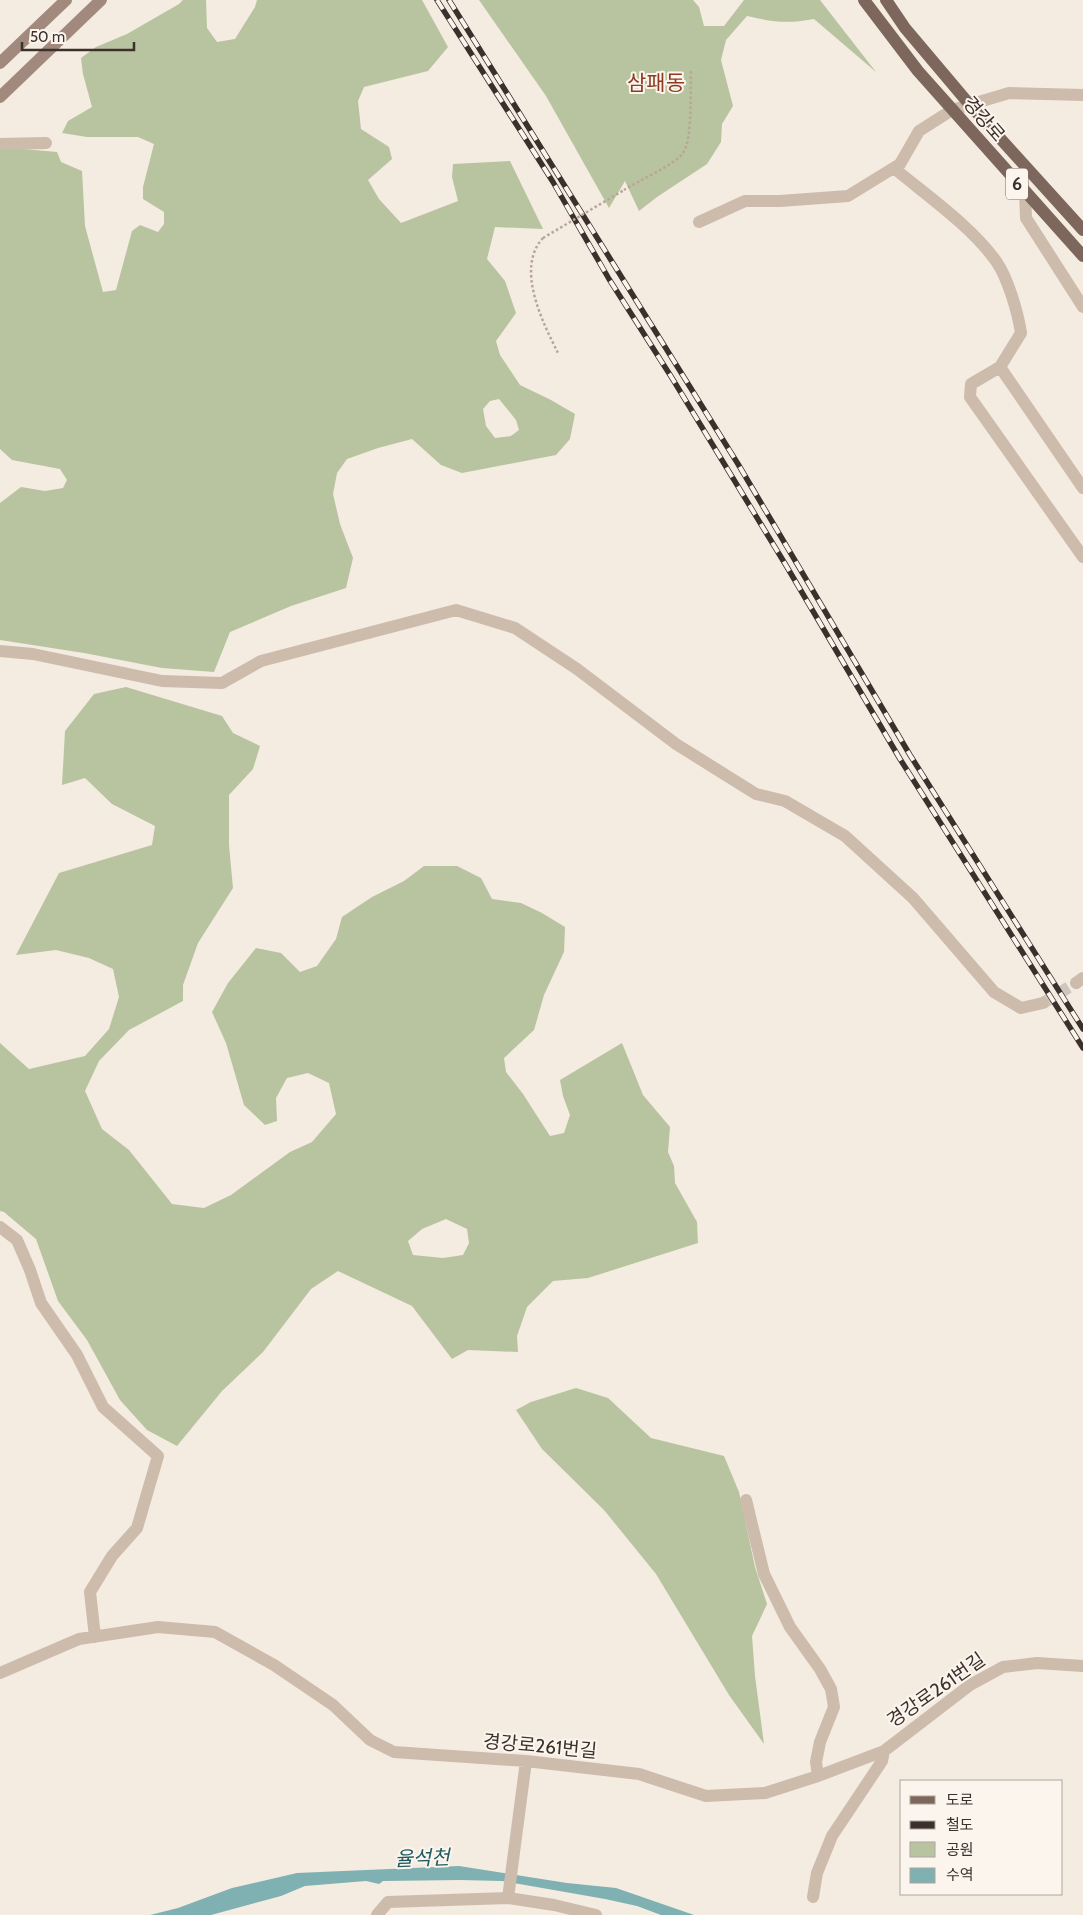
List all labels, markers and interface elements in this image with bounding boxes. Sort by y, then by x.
scale bar [22,20,135,52]
text: 50 m [30,28,65,46]
district label: 삼패동 [627,70,685,95]
street label: 경강로 [958,92,1010,146]
road number: 6 [1006,168,1028,200]
street label: 경강로261번길 [883,1648,989,1732]
street label: 경강로261번길 [482,1730,598,1762]
legend [900,1780,1063,1895]
text: 도로 [946,1791,974,1809]
text: 철도 [946,1816,974,1834]
text: 공원 [946,1841,974,1859]
water label: 율석천 [394,1845,453,1871]
text: 수역 [946,1866,974,1884]

